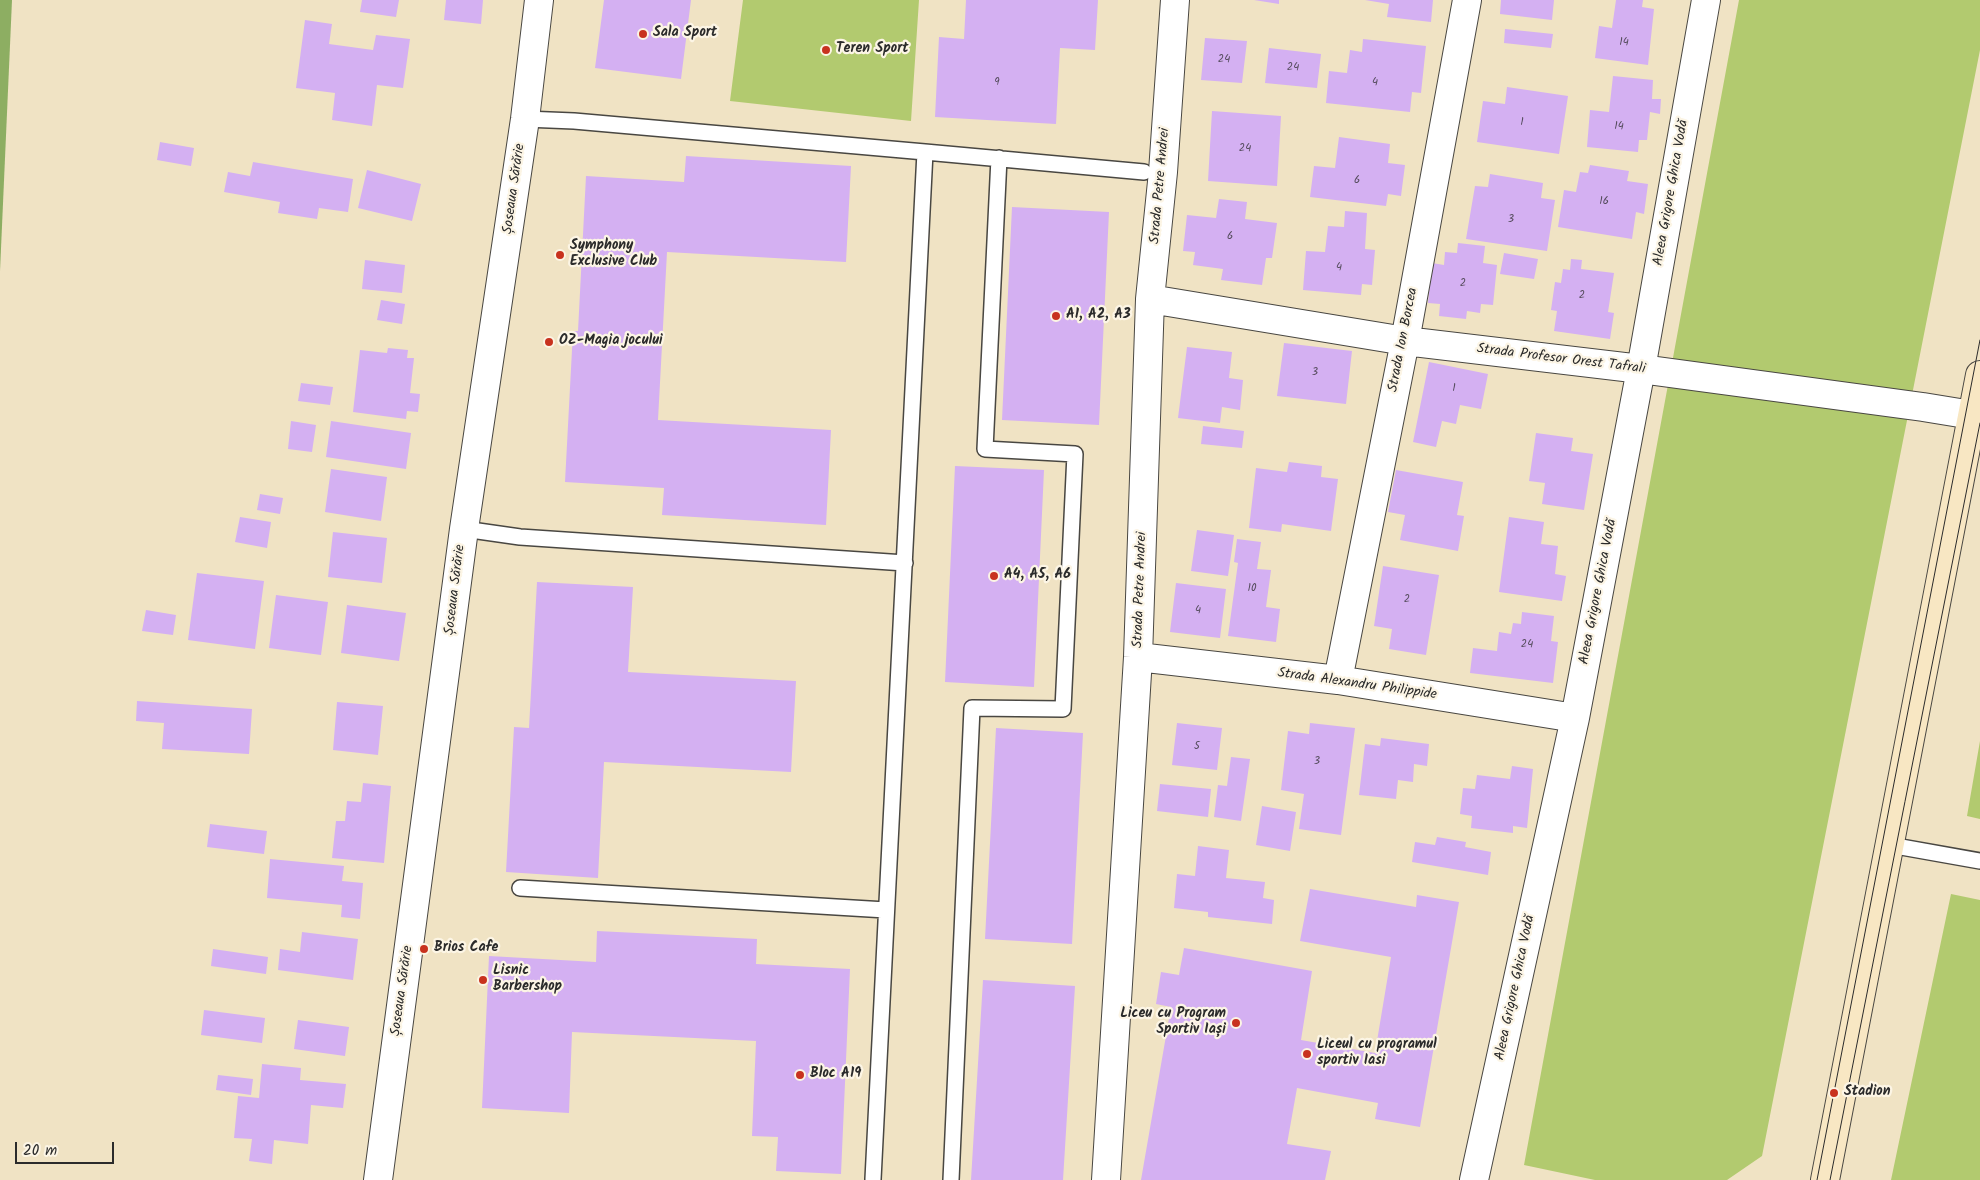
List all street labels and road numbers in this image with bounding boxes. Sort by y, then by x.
street label: Aleea Grigore Ghica Vodă [1651,119,1693,267]
street label: Strada Petre Andrei [1148,127,1174,245]
street label: Șoseaua Sărărie [500,143,530,235]
street label: Strada Ion Borcea [1386,286,1422,394]
street label: Strada Profesor Orest Tafrali [1476,341,1646,379]
street label: Aleea Grigore Ghica Vodă [1577,518,1621,666]
street label: Strada Petre Andrei [1131,532,1151,648]
street label: Șoseaua Sărărie [442,544,470,636]
street label: Strada Alexandru Philippide [1276,666,1438,704]
street label: Aleea Grigore Ghica Vodă [1492,914,1540,1062]
street label: Șoseaua Sărărie [388,945,418,1037]

